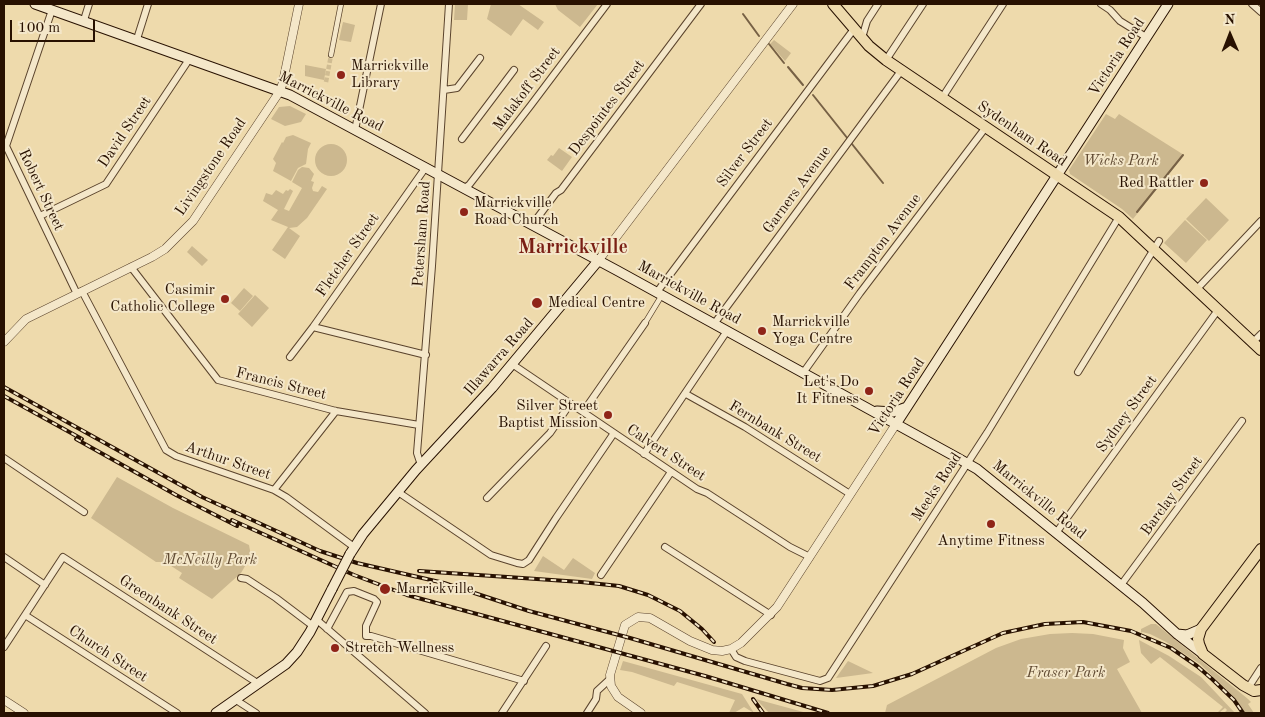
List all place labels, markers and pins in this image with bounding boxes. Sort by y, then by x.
place label: Marrickville Library [351,57,429,92]
marker: Marrickville Library [335,69,347,81]
place label: Red Rattler [1119,174,1194,192]
marker: Red Rattler [1198,177,1210,189]
place label: Marrickville Road Church [474,194,559,229]
marker: Marrickville Road Church [458,206,470,218]
place label: Casimir Catholic College [110,281,215,316]
marker: Casimir Catholic College [219,293,231,305]
place label: Medical Centre [548,294,645,312]
marker: Medical Centre [530,296,544,310]
place label: Marrickville Yoga Centre [772,313,852,348]
marker: Marrickville Yoga Centre [756,325,768,337]
place label: Let's Do It Fitness [796,373,859,408]
marker: Let's Do It Fitness [863,385,875,397]
place label: Silver Street Baptist Mission [498,397,598,432]
marker: Silver Street Baptist Mission [602,409,614,421]
marker: Anytime Fitness [985,518,997,530]
place label: Anytime Fitness [937,532,1045,550]
place label: Marrickville [396,580,474,598]
marker: Marrickville [378,582,392,596]
place label: Stretch Wellness [345,639,454,657]
marker: Stretch Wellness [329,642,341,654]

